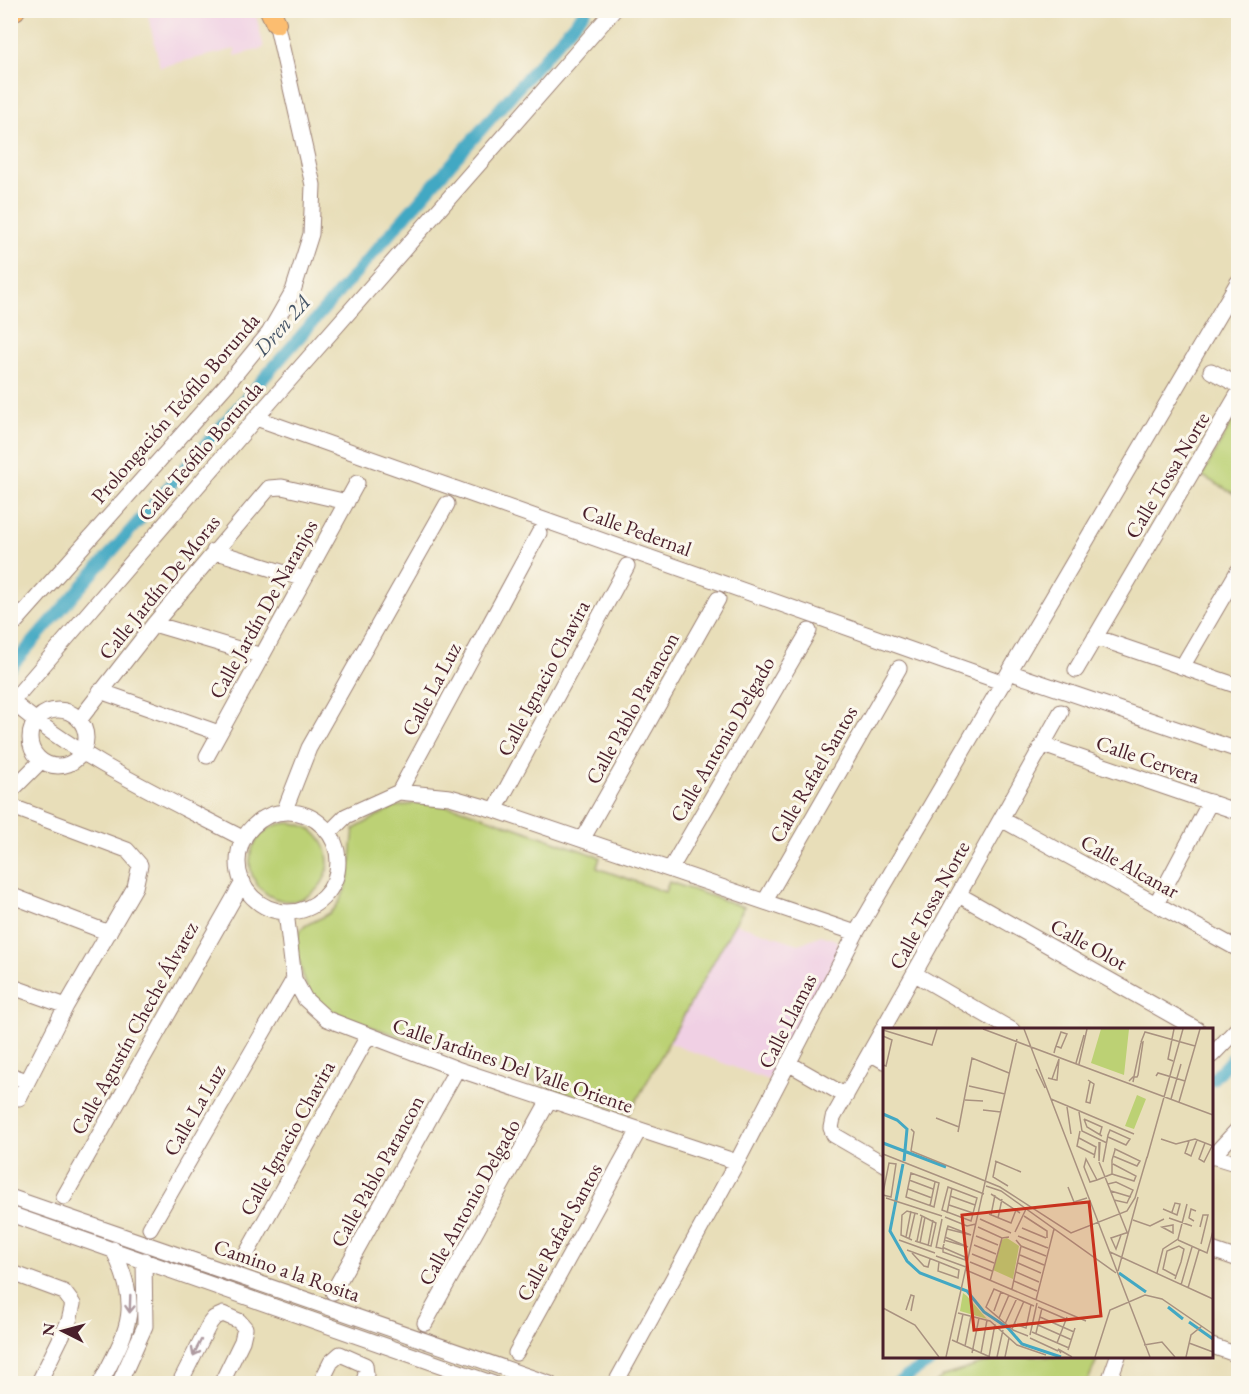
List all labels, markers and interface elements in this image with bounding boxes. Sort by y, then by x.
water label: Dren 2A [246,288,317,363]
street label: Prolongación Teófilo Borunda [85,307,266,509]
street label: Calle Teófilo Borunda [132,375,269,527]
street label: Calle Tossa Norte [1119,407,1215,543]
street label: Calle Pedernal [579,498,695,562]
street label: Calle Jardín De Moras [92,509,226,665]
street label: Calle Jardín De Naranjos [202,514,324,703]
street label: Calle Ignacio Chavira [490,595,596,761]
street label: Calle Pablo Parancon [579,627,685,789]
street label: Calle La Luz [395,638,467,740]
street label: Calle Antonio Delgado [664,651,780,827]
street label: Calle Rafael Santos [763,700,863,847]
street label: Calle Cervera [1092,729,1204,790]
street label: Calle Alcanar [1076,828,1184,904]
street label: Calle Tossa Norte [883,836,975,974]
street label: Calle Olot [1046,912,1133,976]
street label: Calle Agustín Cheche Álvarez [64,917,204,1139]
street label: Calle Llamas [752,969,822,1073]
street label: Calle Jardines Del Valle Oriente [389,1011,637,1119]
inset map [883,1028,1213,1358]
street label: Calle Ignacio Chavira [233,1055,341,1220]
street label: Calle La Luz [157,1059,231,1161]
street label: Calle Pablo Parancon [324,1090,430,1252]
street label: Calle Antonio Delgado [412,1114,526,1290]
street label: Calle Rafael Santos [510,1158,608,1306]
street label: Camino a la Rosita [210,1232,364,1308]
one-way arrow [124,1293,135,1313]
north arrow [33,1301,93,1361]
text: N [37,1322,60,1337]
one-way arrow [191,1339,202,1357]

